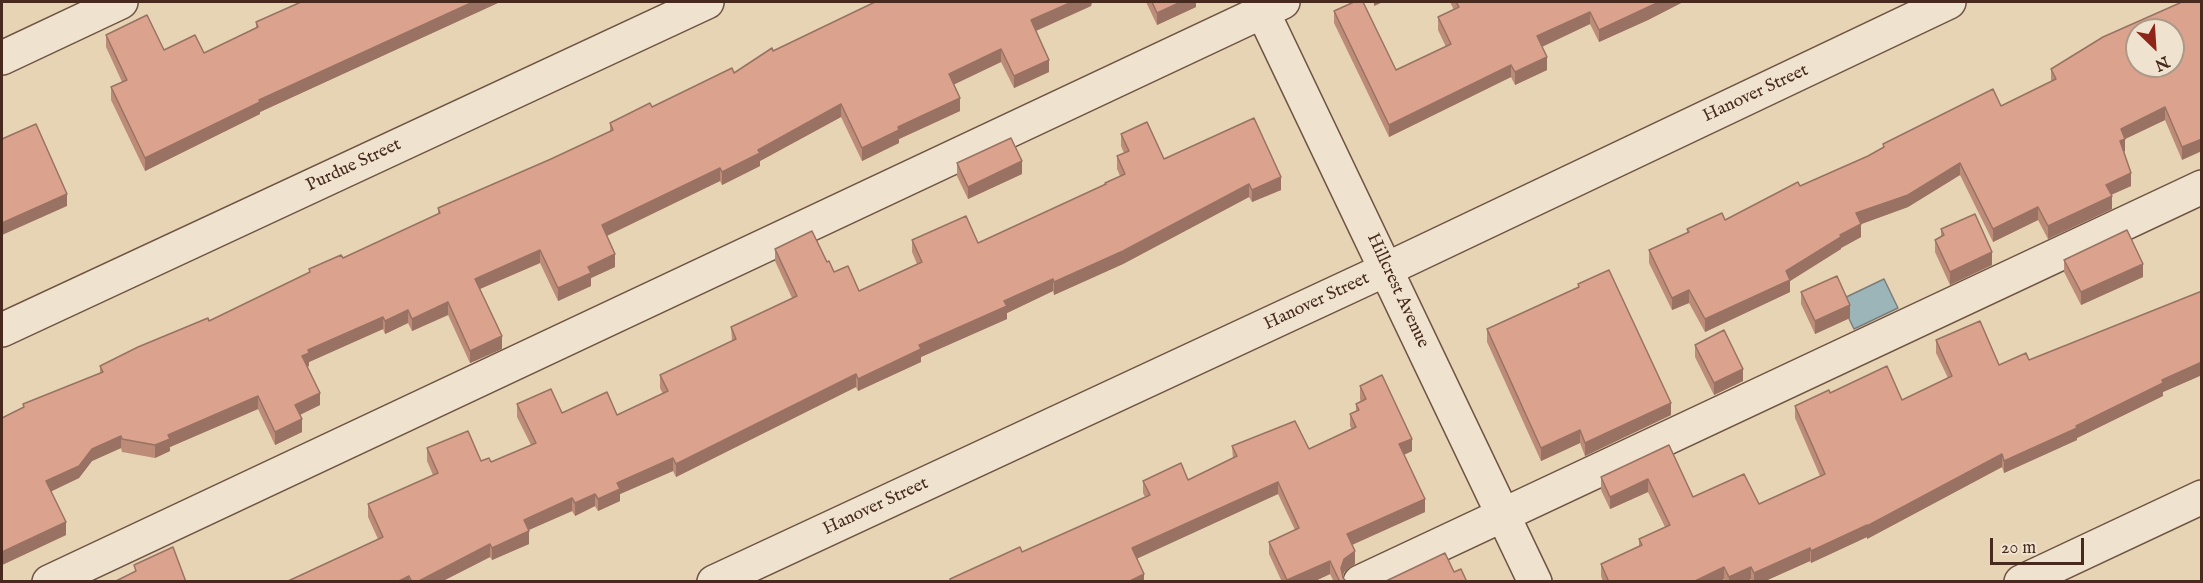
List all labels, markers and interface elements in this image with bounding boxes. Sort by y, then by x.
north arrow [2125,18,2185,78]
text: N [2151,51,2172,74]
street label: Hanover Street [1700,60,1812,128]
street label: Purdue Street [303,135,405,197]
street label: Hillcrest Avenue [1361,230,1433,352]
street label: Hanover Street [1261,268,1373,336]
street label: Hanover Street [820,473,932,541]
scale bar [1993,526,2088,564]
text: 20 m [2001,537,2036,560]

